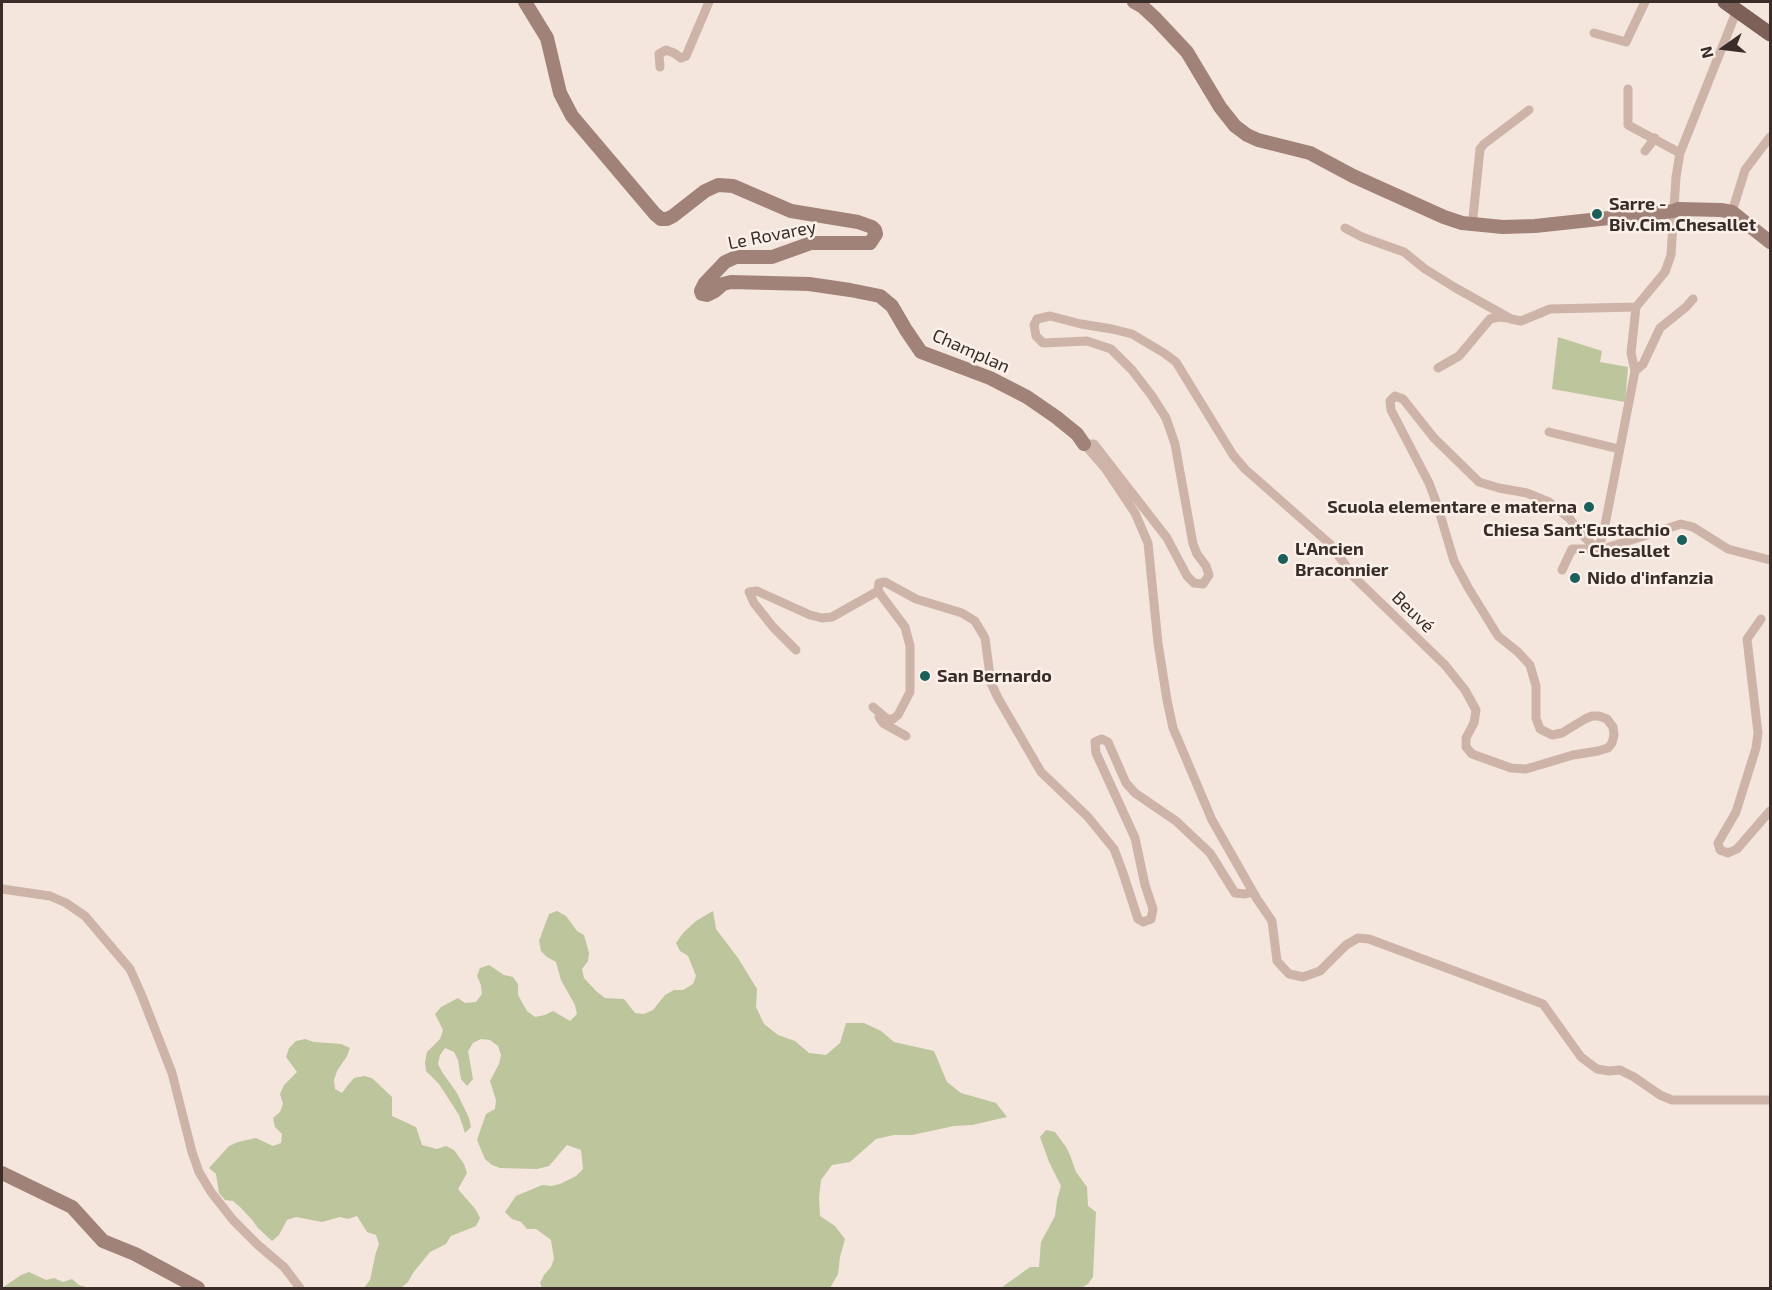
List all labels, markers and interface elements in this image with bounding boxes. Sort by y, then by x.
north arrow [1694,18,1754,78]
text: N [1695,45,1717,60]
place label: Sarre - Biv.Cim.Chesallet [1609,193,1756,236]
marker: Sarre - Biv.Cim.Chesallet [1590,207,1604,221]
street label: Le Rovarey [726,216,818,254]
street label: Champlan [929,324,1013,378]
place label: Scuola elementare e materna [1327,496,1577,518]
marker: Scuola elementare e materna [1582,500,1596,514]
place label: Chiesa Sant'Eustachio - Chesallet [1483,519,1670,562]
marker: Chiesa Sant'Eustachio - Chesallet [1675,533,1689,547]
place label: L'Ancien Braconnier [1295,538,1389,580]
marker: L'Ancien Braconnier [1276,552,1290,566]
place label: Nido d'infanzia [1587,567,1714,589]
marker: Nido d'infanzia [1568,571,1582,585]
street label: Beuvé [1387,587,1439,637]
place label: San Bernardo [937,665,1052,687]
marker: San Bernardo [918,669,932,683]

